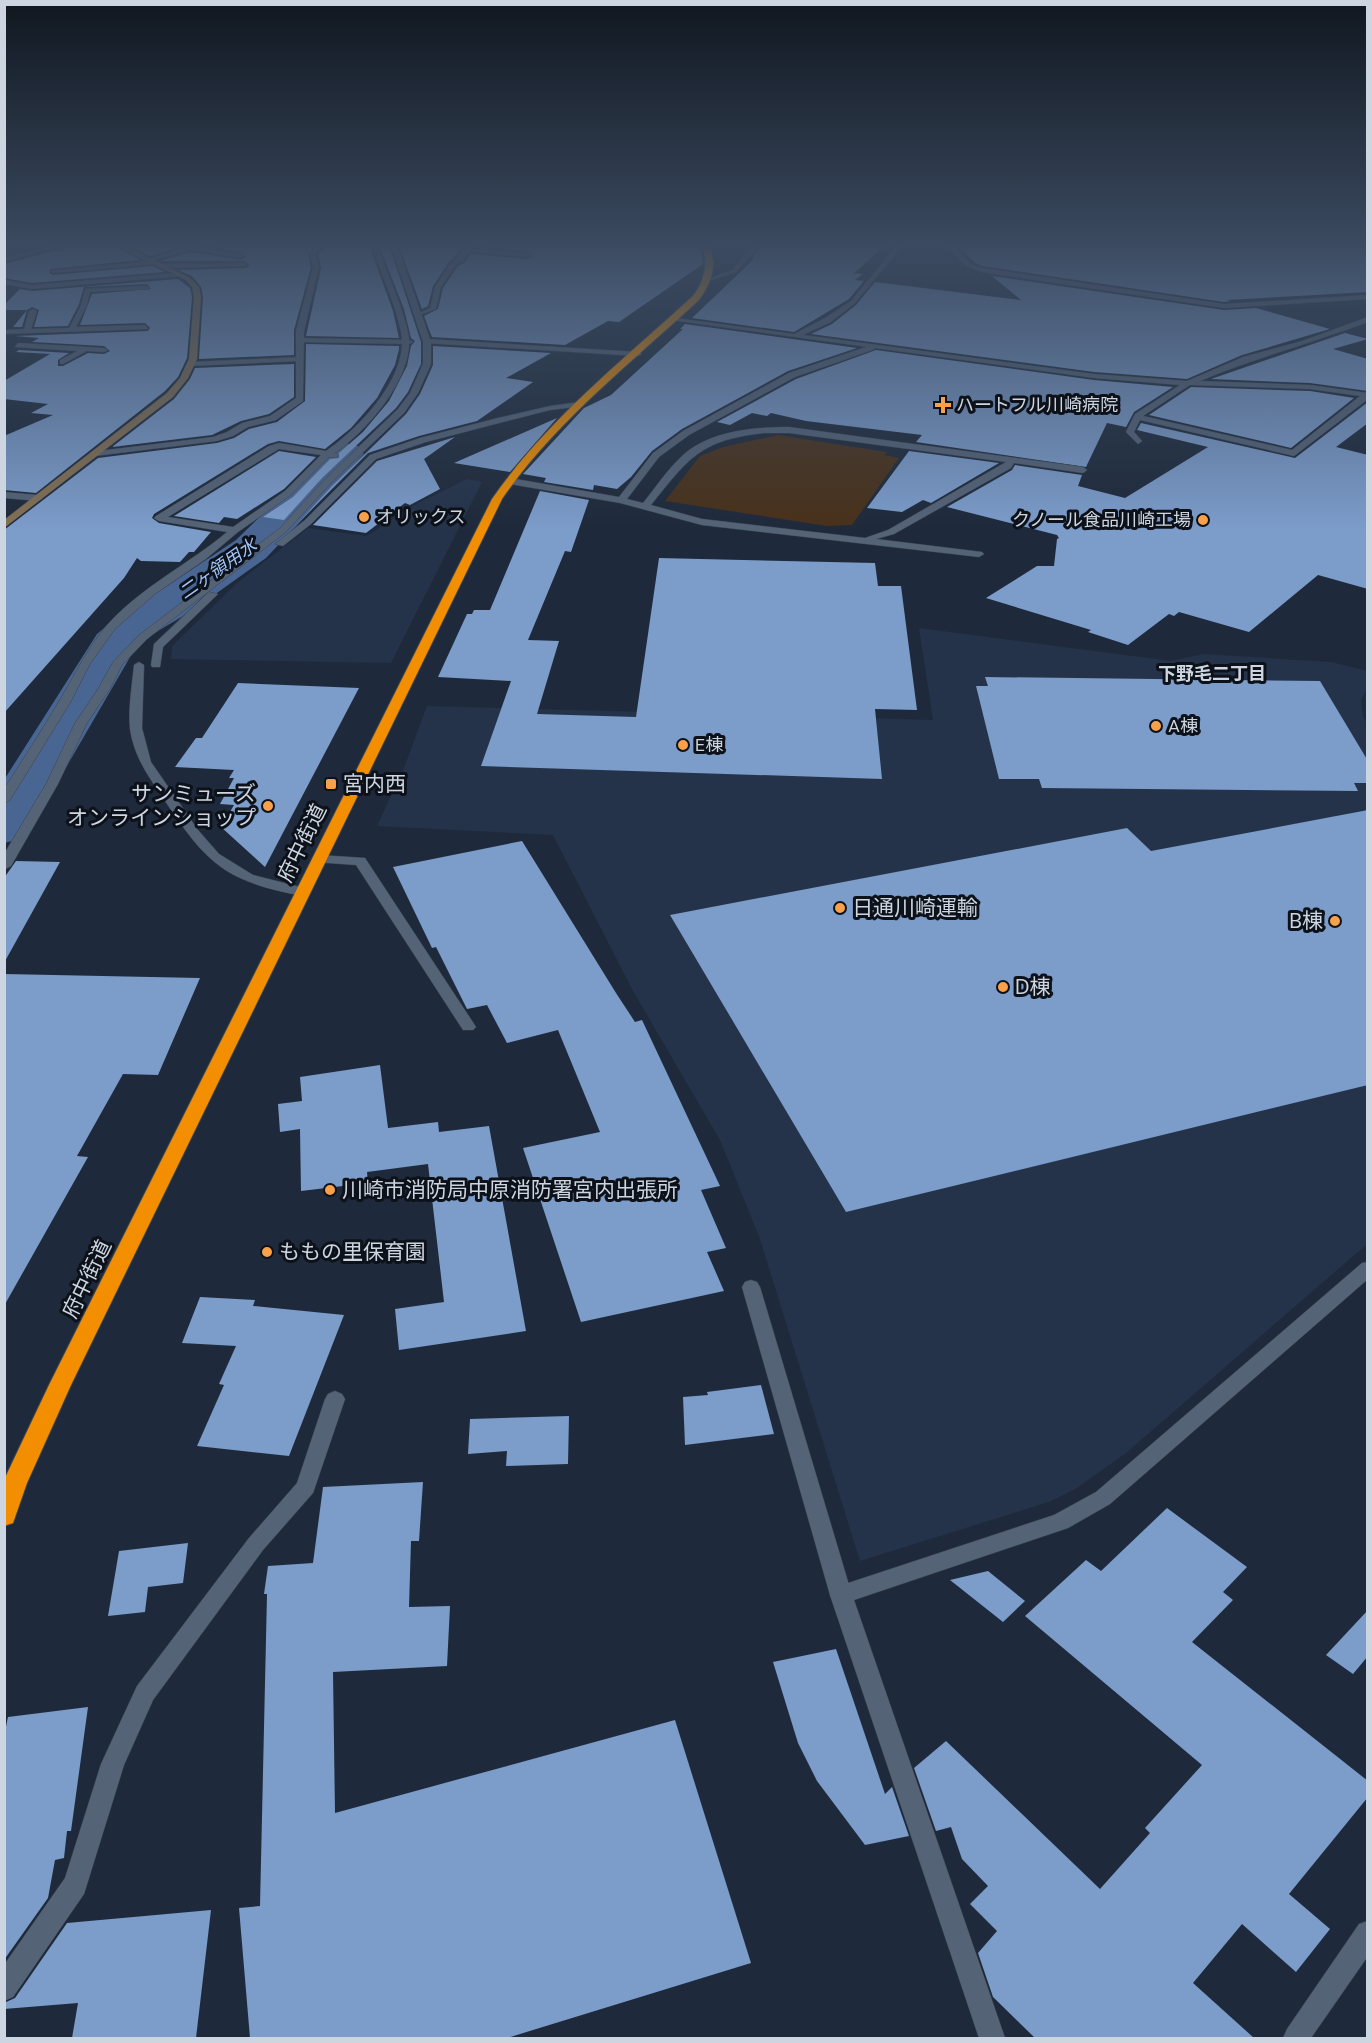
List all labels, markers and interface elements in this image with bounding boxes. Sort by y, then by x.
place label: ハートフル川崎病院 [956,393,1118,417]
marker: ハートフル川崎病院 [934,396,952,414]
place label: オリックス [376,505,465,529]
place label: クノール食品川崎工場 [1012,508,1191,532]
marker: オリックス [357,510,371,524]
marker: クノール食品川崎工場 [1196,513,1210,527]
water label: 二ヶ領用水 [174,532,263,605]
district label: 下野毛二丁目 [1158,662,1266,686]
place label: A棟 [1168,714,1198,738]
marker: A棟 [1149,719,1163,733]
place label: E棟 [695,733,723,757]
marker: E棟 [676,738,690,752]
place label: 宮内西 [343,770,406,798]
marker: 宮内西 [324,777,338,791]
place label: サンミューズ オンラインショップ [67,780,256,832]
marker: サンミューズ オンラインショップ [261,799,275,813]
street label: 府中街道 [271,799,333,887]
place label: 日通川崎運輸 [852,894,978,922]
marker: 日通川崎運輸 [833,901,847,915]
place label: B棟 [1289,907,1323,935]
marker: B棟 [1328,914,1342,928]
place label: D棟 [1015,973,1050,1001]
marker: D棟 [996,980,1010,994]
place label: 川崎市消防局中原消防署宮内出張所 [342,1176,678,1204]
marker: 川崎市消防局中原消防署宮内出張所 [323,1183,337,1197]
street label: 府中街道 [56,1235,118,1323]
place label: ももの里保育園 [279,1238,426,1266]
marker: ももの里保育園 [260,1245,274,1259]

